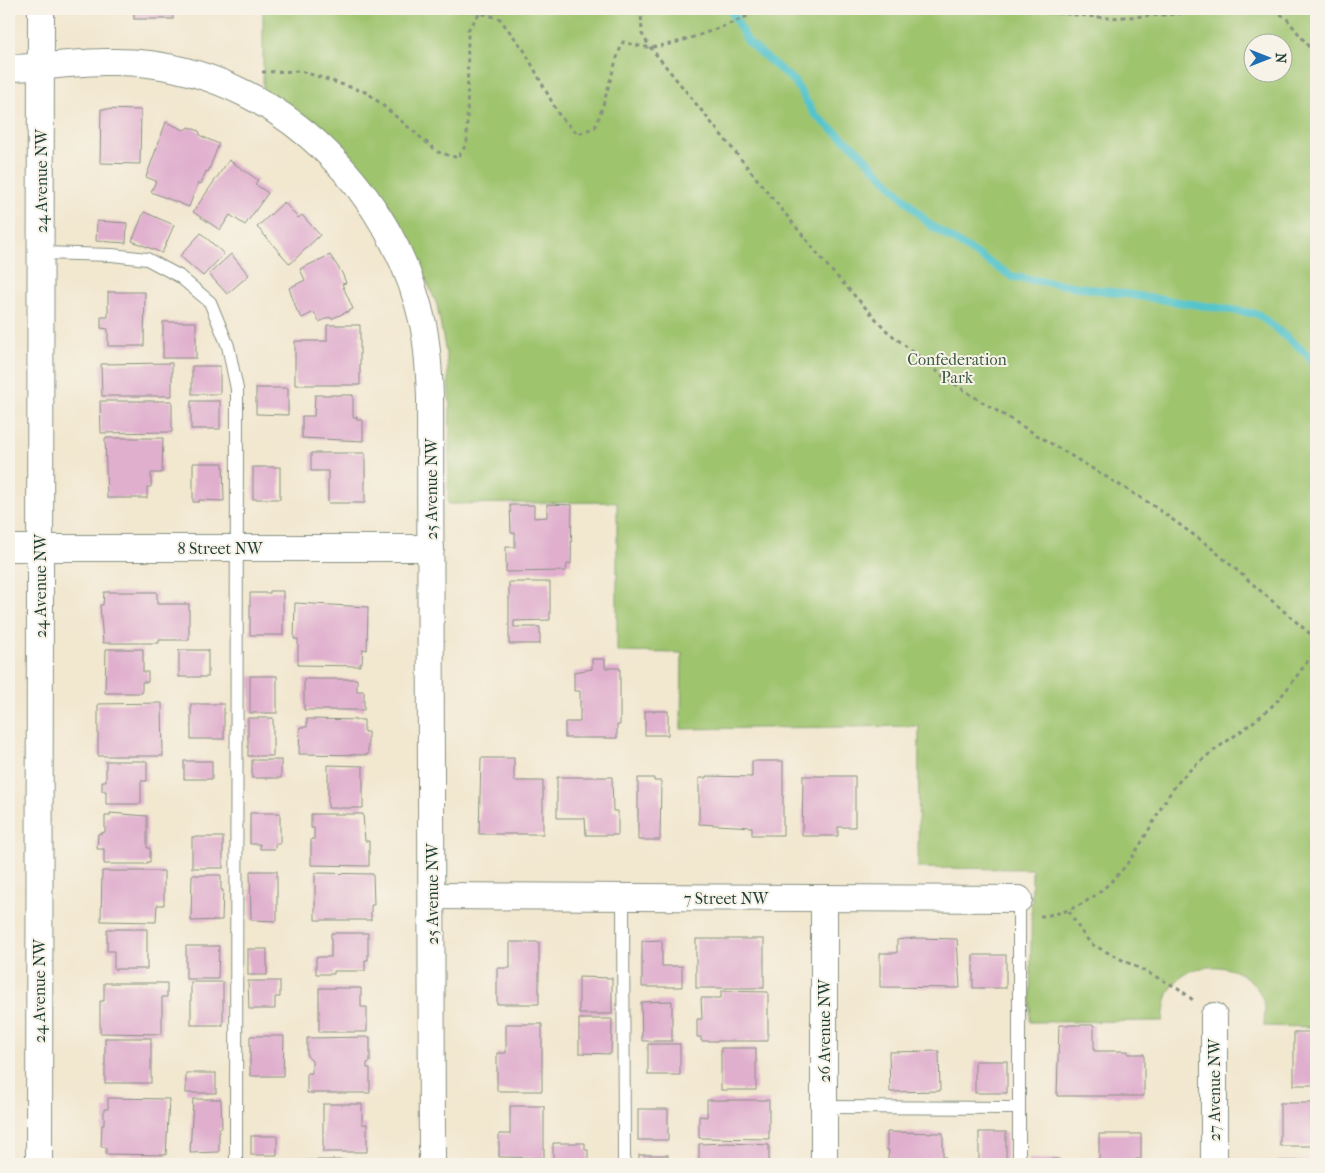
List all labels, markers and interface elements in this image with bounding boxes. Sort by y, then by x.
north arrow [1242,32,1292,82]
text: N [1272,53,1289,64]
street label: 24 Avenue NW [32,128,51,233]
park label: Confederation Park [907,350,1007,387]
street label: 25 Avenue NW [422,437,441,540]
street label: 24 Avenue NW [31,533,50,638]
street label: 8 Street NW [178,539,264,558]
street label: 25 Avenue NW [423,842,442,945]
street label: 7 Street NW [684,889,770,908]
street label: 24 Avenue NW [30,938,49,1043]
street label: 26 Avenue NW [815,978,834,1083]
street label: 27 Avenue NW [1205,1038,1224,1141]

